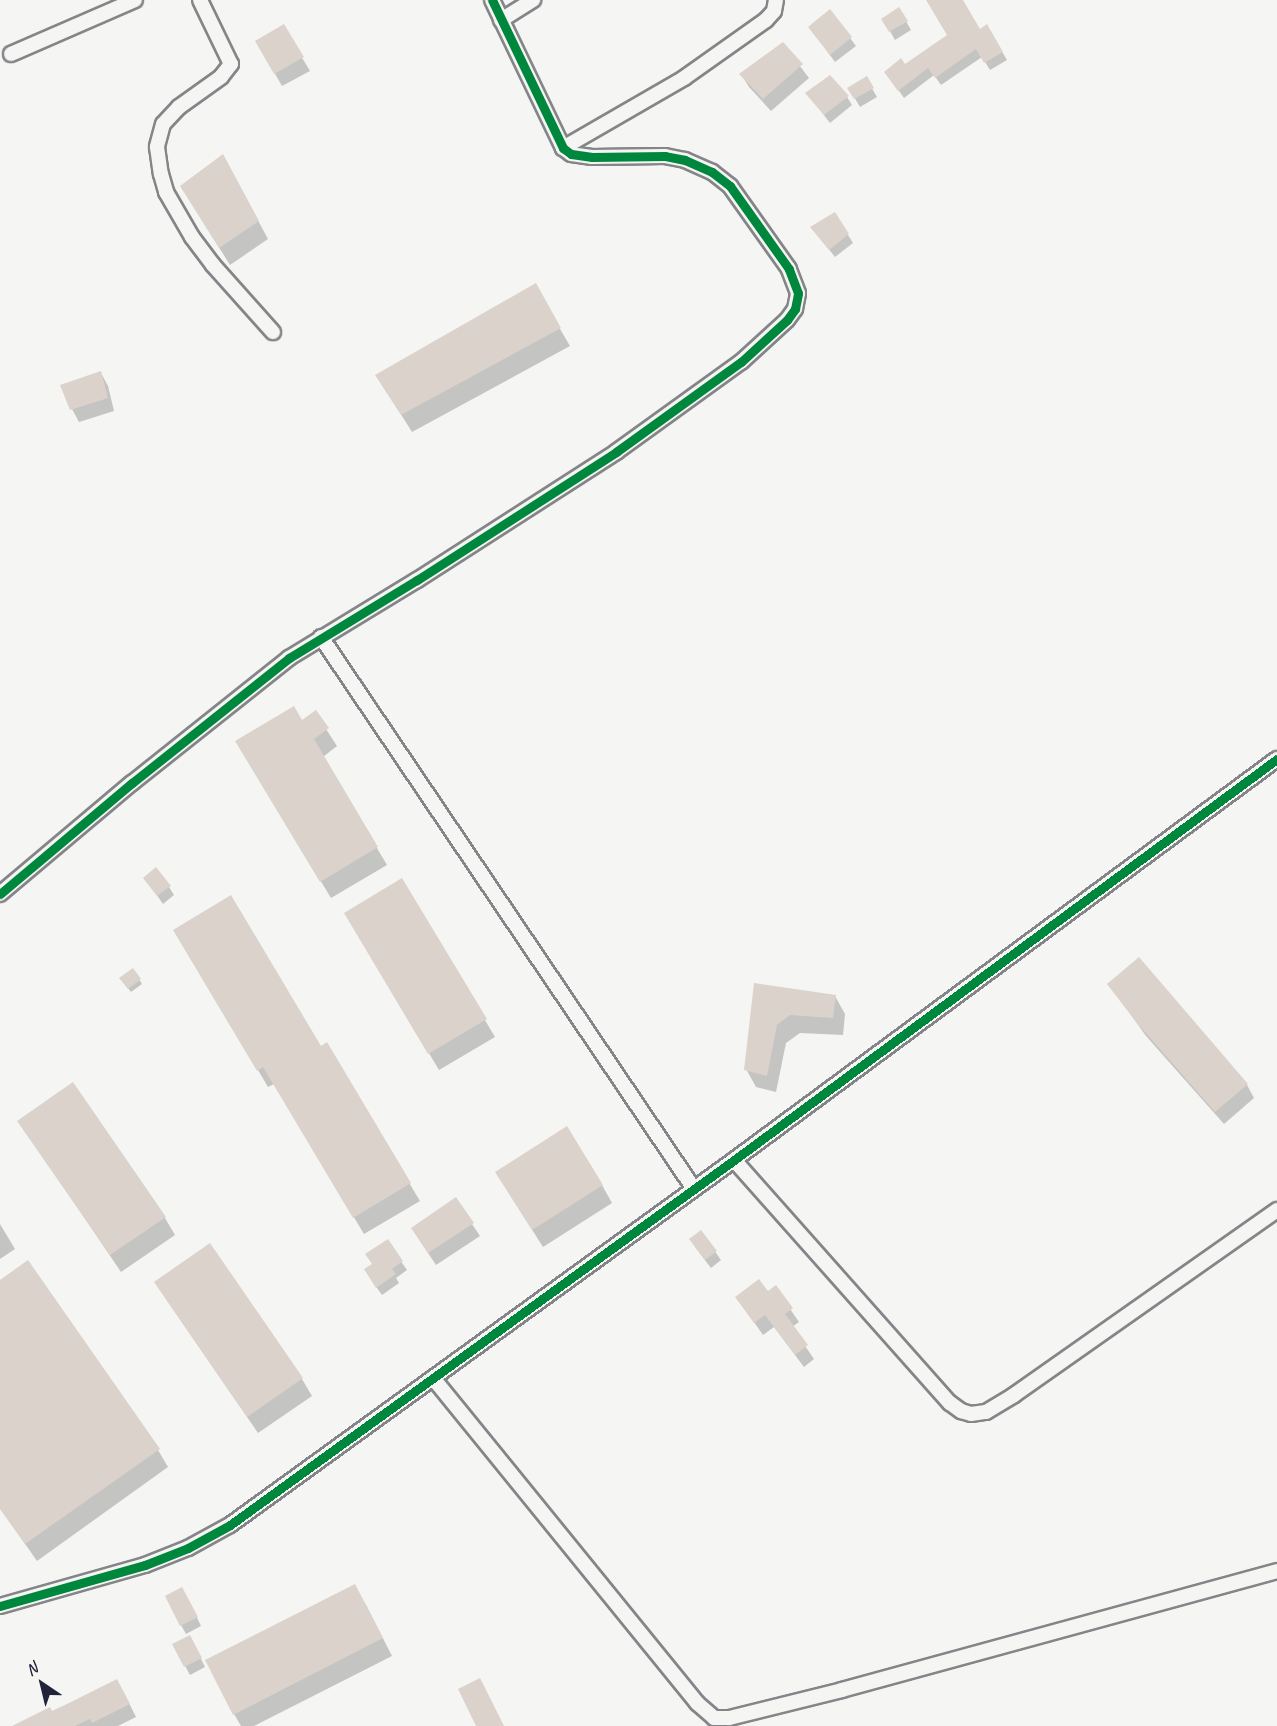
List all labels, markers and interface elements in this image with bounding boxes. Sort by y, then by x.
north arrow [12,1654,72,1714]
text: N [22,1658,41,1680]

